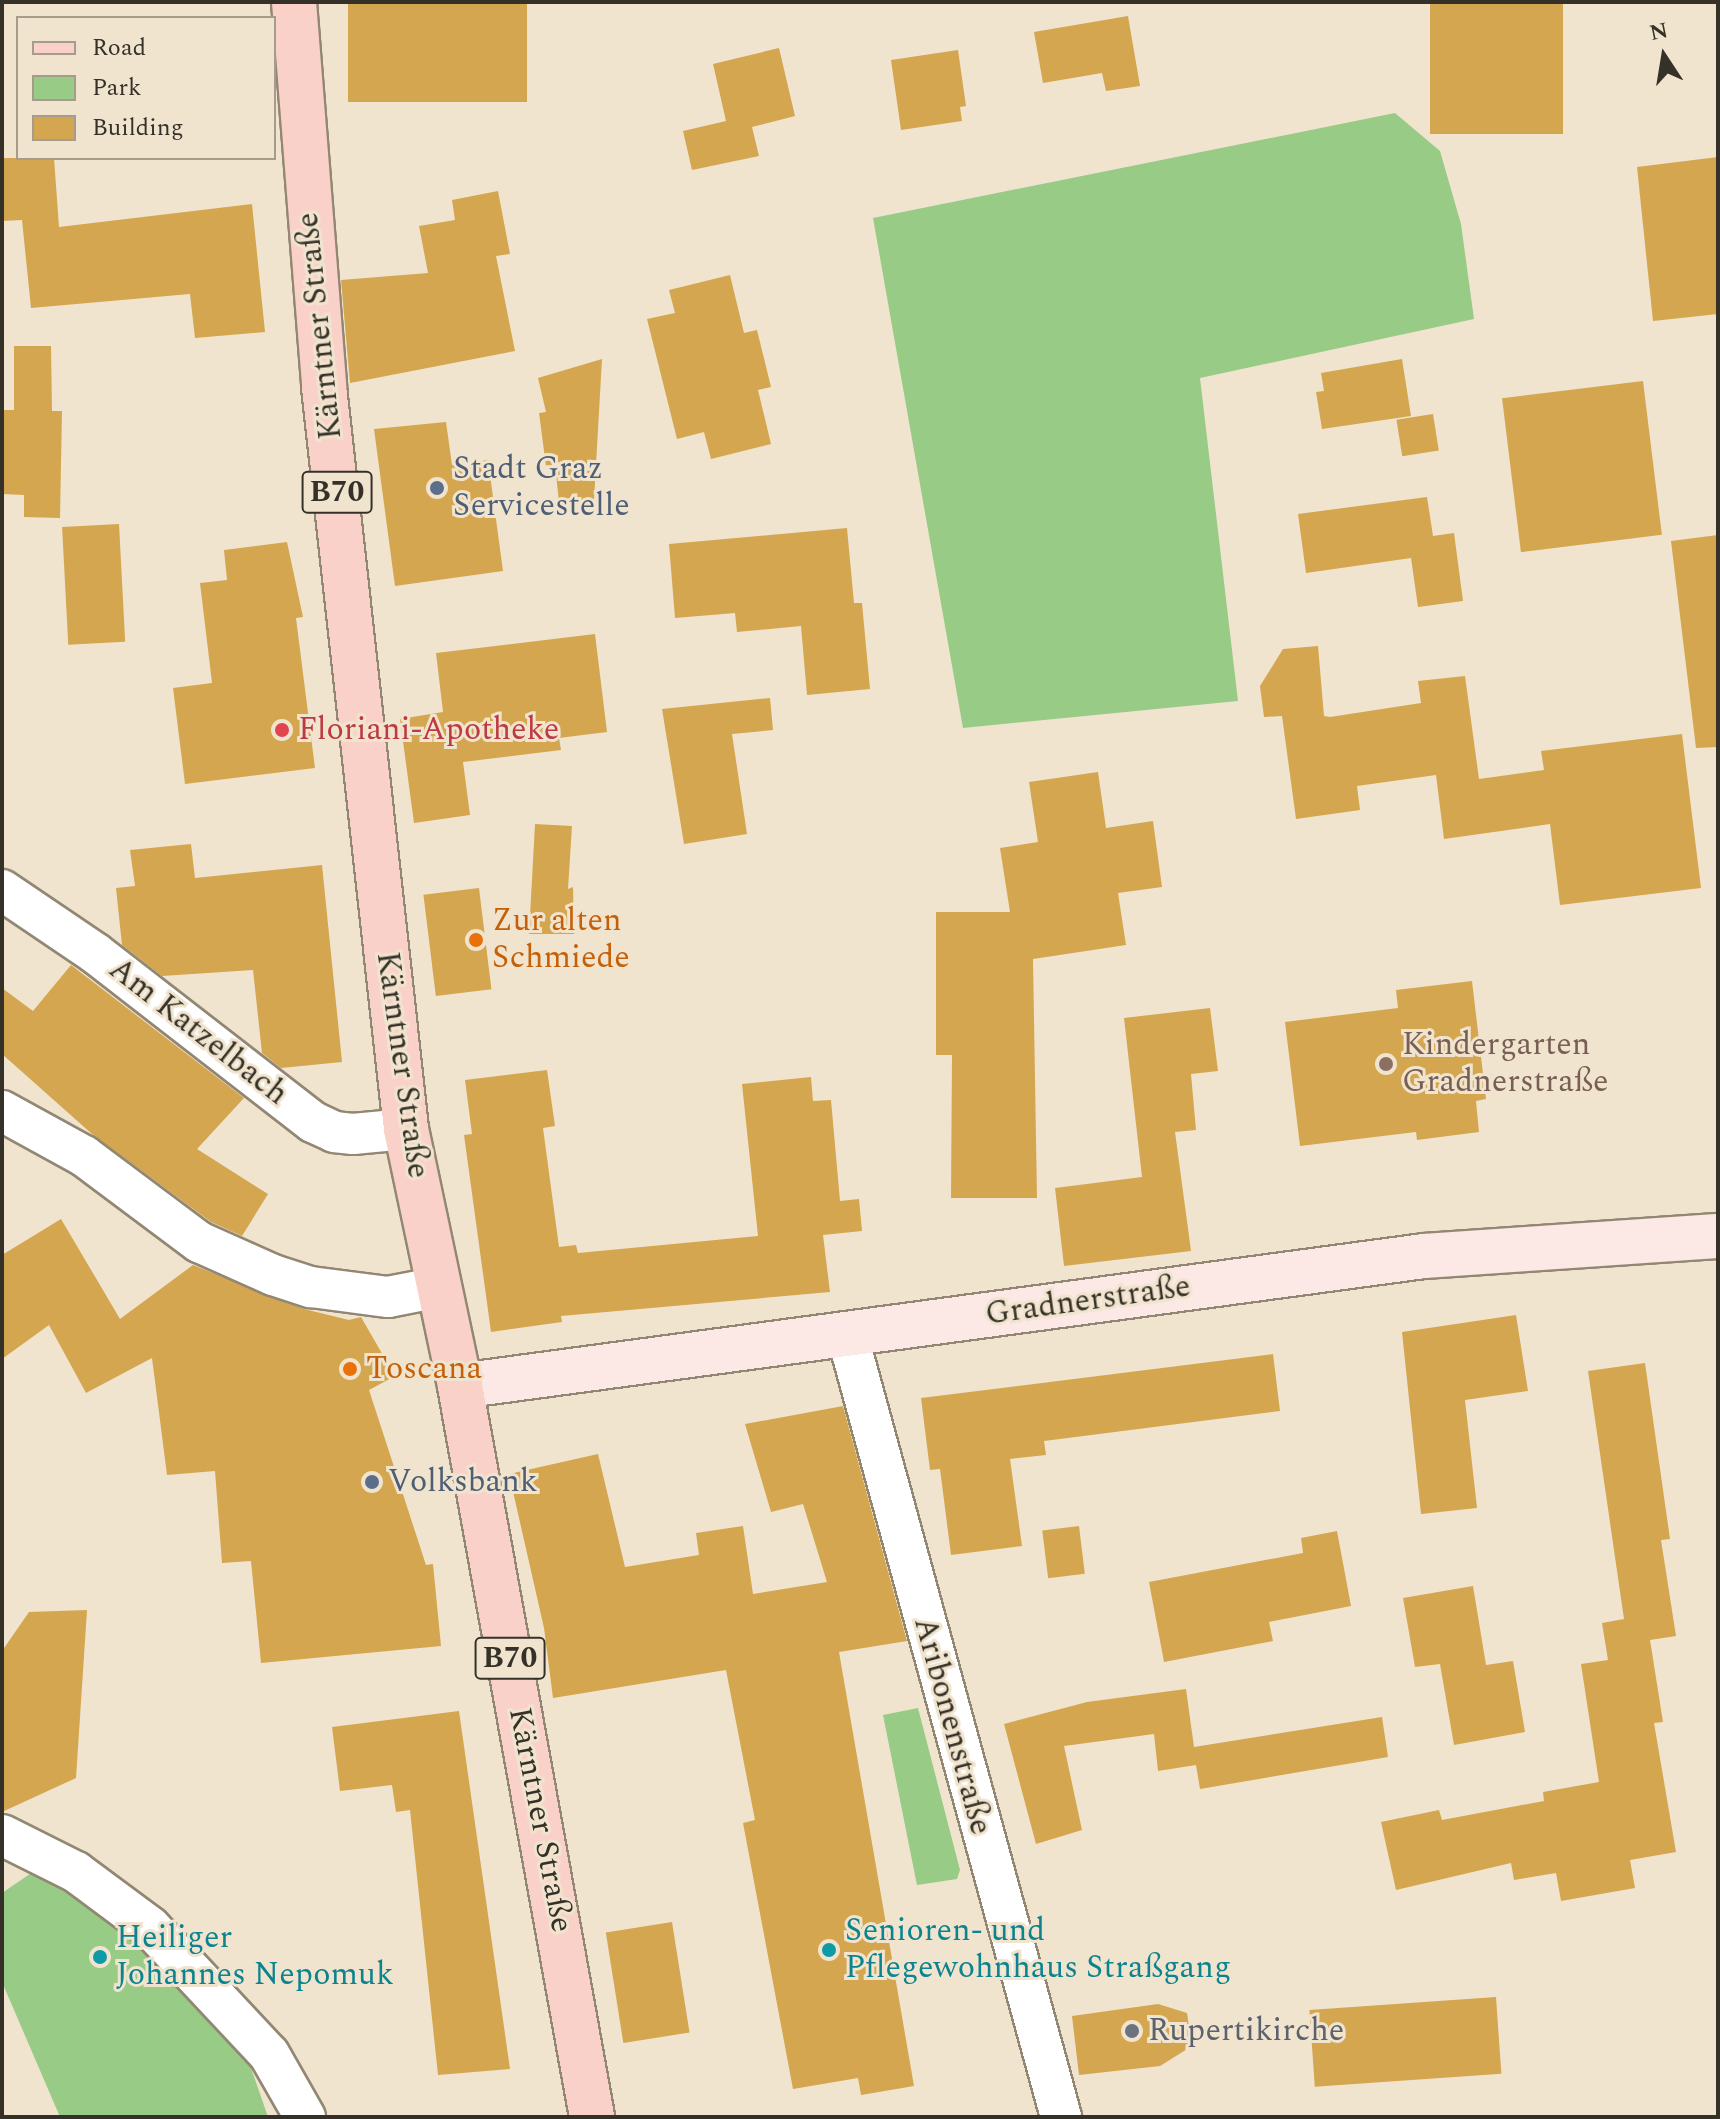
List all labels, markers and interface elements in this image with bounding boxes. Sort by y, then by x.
text: N [1647,14,1671,50]
legend [16,16,276,160]
north arrow [1624,16,1704,96]
text: Road [92,30,146,66]
text: Park [92,70,142,106]
text: Building [92,110,184,146]
street label: Kärntner Straße [289,211,351,441]
place label: Stadt Graz Servicestelle [453,451,630,526]
road number: B70 [301,466,373,518]
marker: Stadt Graz Servicestelle [428,479,446,497]
place label: Floriani-Apotheke [298,711,559,749]
marker: Floriani-Apotheke [273,721,291,739]
place label: Zur alten Schmiede [492,903,630,978]
marker: Zur alten Schmiede [467,931,485,949]
street label: Kärntner Straße [367,949,437,1181]
street label: Am Katzelbach [101,950,295,1114]
place label: Kindergarten Gradnerstraße [1402,1027,1609,1102]
marker: Kindergarten Gradnerstraße [1377,1055,1395,1073]
street label: Gradnerstraße [983,1268,1193,1334]
place label: Toscana [366,1350,482,1388]
marker: Toscana [341,1360,359,1378]
place label: Volksbank [388,1463,538,1501]
marker: Volksbank [363,1473,381,1491]
street label: Aribonenstraße [905,1613,999,1839]
road number: B70 [474,1632,546,1684]
street label: Kärntner Straße [499,1704,581,1936]
place label: Senioren- und Pflegewohnhaus Straßgang [845,1913,1231,1988]
place label: Heiliger Johannes Nepomuk [116,1920,394,1995]
marker: Senioren- und Pflegewohnhaus Straßgang [820,1941,838,1959]
marker: Heiliger Johannes Nepomuk [91,1948,109,1966]
place label: Rupertikirche [1148,2012,1344,2050]
marker: Rupertikirche [1123,2022,1141,2040]

